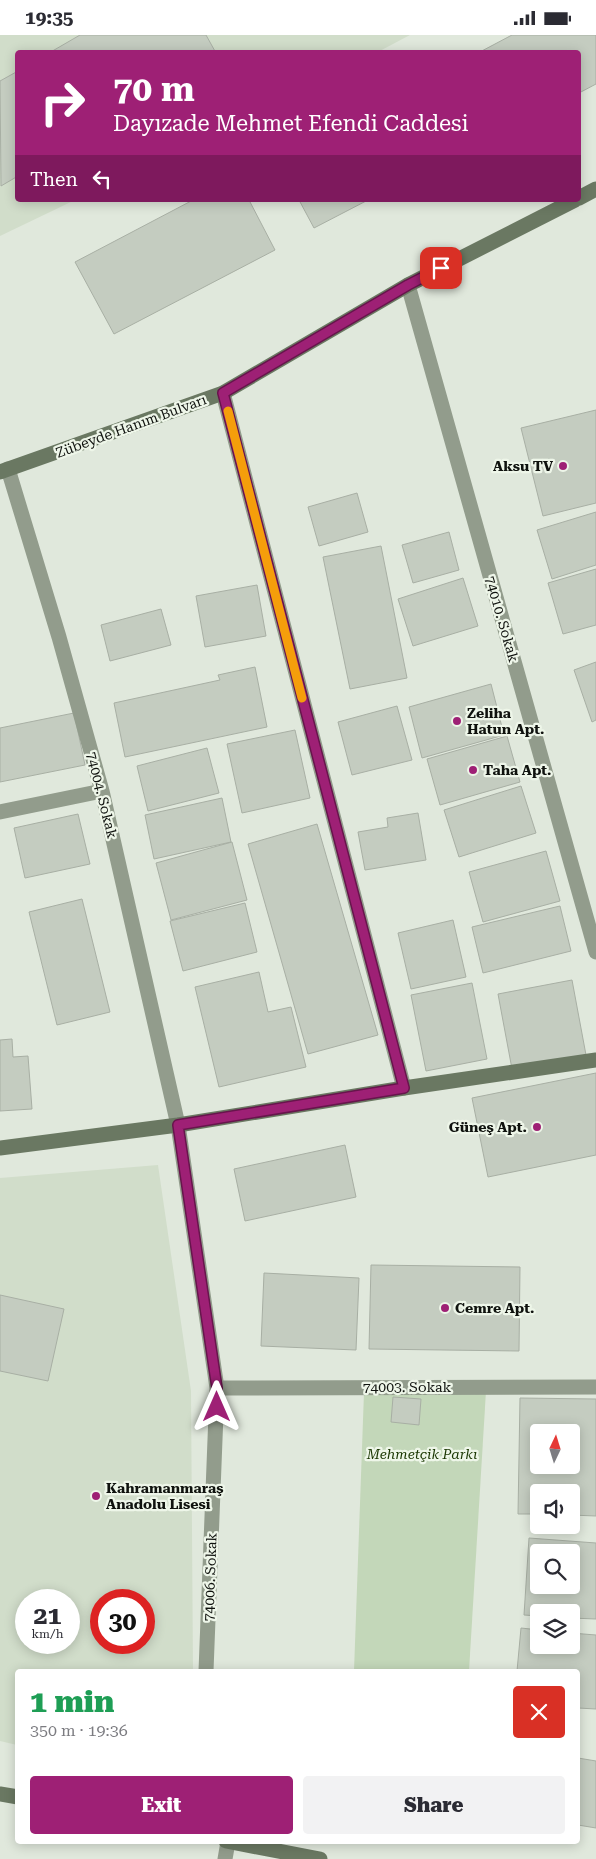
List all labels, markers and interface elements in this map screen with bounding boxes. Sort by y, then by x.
text: 19:35 [25,6,74,29]
text: 70 m [113,69,195,110]
icon: right [30,70,95,135]
text: Dayızade Mehmet Efendi Caddesi [113,111,469,136]
icon: left [88,165,116,193]
text: Then [30,168,78,191]
pin [420,247,462,289]
icon: arrive [427,254,455,282]
street label: Zübeyde Hanım Bulvarı [54,391,209,461]
place label: Aksu TV [493,458,553,474]
marker: Aksu TV [557,460,569,472]
street label: 74010. Sokak [482,574,522,664]
place label: Zeliha Hatun Apt. [467,705,544,737]
marker: Zeliha Hatun Apt. [451,715,463,727]
street label: 74004. Sokak [84,750,121,840]
place label: Taha Apt. [483,762,552,778]
marker: Taha Apt. [467,764,479,776]
place label: Güneş Apt. [449,1119,527,1135]
marker: Güneş Apt. [531,1121,543,1133]
place label: Cemre Apt. [455,1300,534,1316]
marker: Cemre Apt. [439,1302,451,1314]
street label: 74003. Sokak [363,1379,451,1395]
position arrow [190,1380,242,1432]
north arrow [530,1424,580,1474]
map controls [530,1424,580,1654]
park label: Mehmetçik Parkı [366,1446,477,1462]
place label: Kahramanmaraş Anadolu Lisesi [106,1480,224,1512]
button: sound [530,1484,580,1534]
marker: Kahramanmaraş Anadolu Lisesi [90,1490,102,1502]
street label: 74006. Sokak [200,1532,220,1622]
button: search [530,1544,580,1594]
speed limit sign: 30 [90,1589,155,1654]
text: 21 [33,1601,62,1630]
button: layers [530,1604,580,1654]
text: km/h [31,1627,64,1641]
text: 1 min [30,1684,114,1719]
button: close [513,1686,565,1738]
text: 350 m · 19:36 [30,1721,128,1740]
button: Exit [30,1776,293,1834]
button: Share [303,1776,565,1834]

